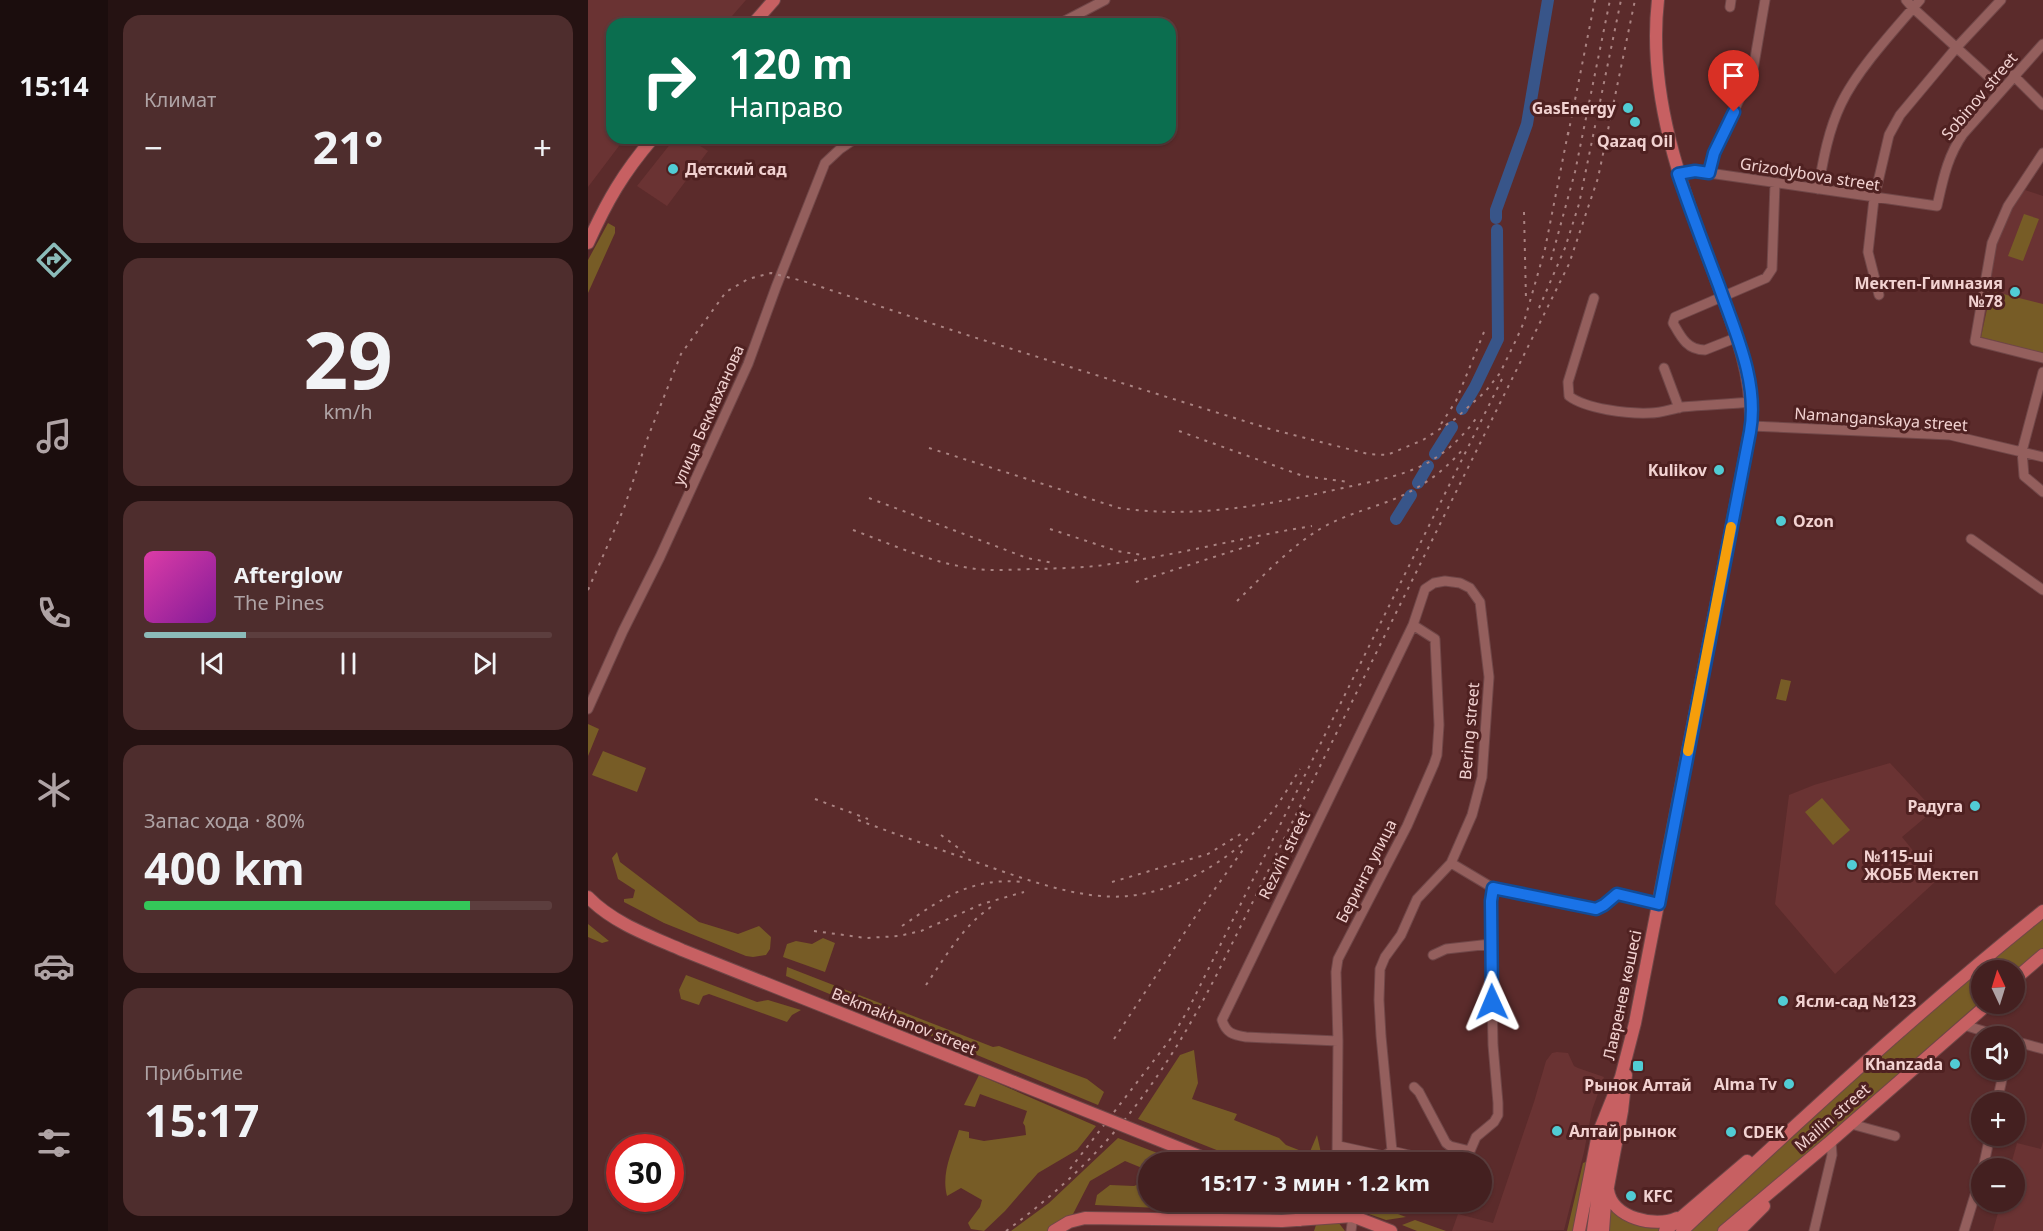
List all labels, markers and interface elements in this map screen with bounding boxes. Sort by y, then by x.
text: 120 m [729,34,853,91]
icon: right [630,42,708,120]
street label: Sobinov street [1936,48,2022,144]
pin [1708,50,1759,112]
icon: arrive [1717,59,1750,92]
text: 15:14 [19,67,89,104]
text: Климат [144,86,216,113]
text: Направо [729,88,843,125]
place label: GasEnergy [1532,97,1617,119]
marker: GasEnergy [1621,101,1635,115]
marker: Qazaq Oil [1628,115,1642,129]
text: 21° [313,116,383,177]
text: − [144,125,163,170]
text: + [533,125,552,170]
place label: Qazaq Oil [1597,130,1673,152]
street label: Grizodybova street [1738,152,1882,196]
place label: Детский сад [685,158,787,180]
marker: Детский сад [666,162,680,176]
icon: directions [33,239,75,281]
place label: Мектеп-Гимназия №78 [1854,272,2003,312]
marker: Мектеп-Гимназия №78 [2008,285,2022,299]
text: 29 [303,306,393,412]
street label: улица Бекмаханова [667,341,749,489]
text: km/h [323,398,373,425]
street label: Namanganskaya street [1794,402,1969,436]
icon: music [33,415,75,457]
place label: Kulikov [1648,459,1708,481]
marker: Kulikov [1712,463,1726,477]
place label: Ozon [1793,510,1834,532]
marker: Ozon [1774,514,1788,528]
text: Afterglow [234,559,343,589]
text: The Pines [234,589,324,616]
icon: phone [33,592,75,634]
icon: previous [196,647,229,680]
icon: pause [332,647,365,680]
icon: next [468,647,501,680]
street label: Bering street [1454,681,1484,781]
icon: climate [33,769,75,811]
place label: Радуга [1907,795,1963,817]
marker: Радуга [1968,799,1982,813]
text: Запас хода · 80% [144,807,305,834]
street label: Rezvih street [1253,807,1315,903]
street label: Беринга улица [1330,815,1402,927]
text: 400 km [144,837,305,898]
place label: №115-ші ЖОББ Мектеп [1864,845,1979,885]
marker: №115-ші ЖОББ Мектеп [1845,858,1859,872]
street label: Лавренев көшесі [1597,928,1647,1062]
icon: car [33,945,75,987]
north arrow [1971,960,2025,1014]
map controls [1971,960,2025,1212]
position arrow [1460,970,1524,1034]
street label: Bekmakhanov street [828,982,980,1060]
place label: Ясли-сад №123 [1795,990,1916,1012]
marker: Ясли-сад №123 [1776,994,1790,1008]
button: sound [1971,1026,2025,1080]
place label: Khanzada [1865,1053,1943,1075]
marker: Khanzada [1948,1057,1962,1071]
text: Прибытие [144,1059,243,1086]
marker: Рынoк Алтай [1631,1059,1645,1073]
place label: Alma Tv [1714,1073,1778,1095]
place label: Рынoк Алтай [1584,1074,1692,1096]
marker: Alma Tv [1782,1077,1796,1091]
street label: Mailin street [1790,1078,1875,1156]
text: 15:17 [144,1089,260,1150]
button: + [1971,1092,2025,1146]
place label: Алтай рынок [1569,1120,1677,1142]
place label: CDEK [1743,1121,1785,1143]
icon: filters [33,1122,75,1164]
marker: Алтай рынок [1550,1124,1564,1138]
marker: CDEK [1724,1125,1738,1139]
speed limit sign: 30 [606,1134,684,1212]
button: − [1971,1158,2025,1212]
text: 15:17 · 3 мин · 1.2 km [1200,1167,1430,1197]
place label: KFC [1643,1185,1673,1207]
marker: KFC [1624,1189,1638,1203]

